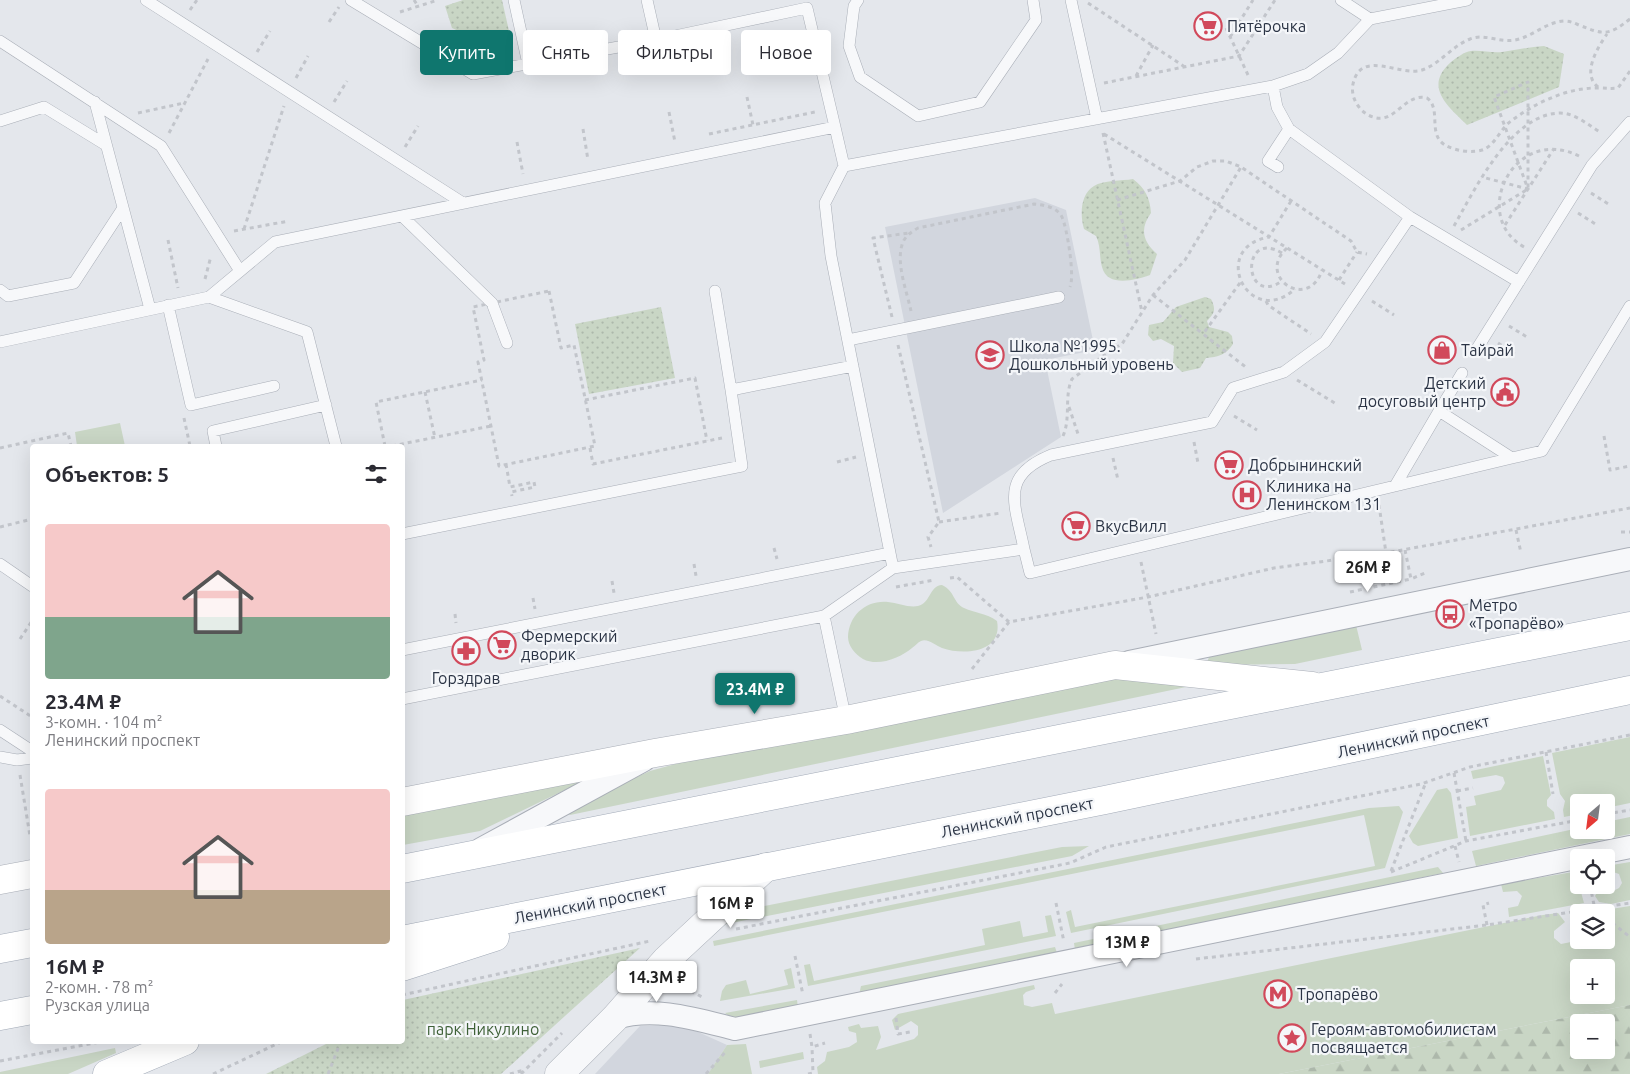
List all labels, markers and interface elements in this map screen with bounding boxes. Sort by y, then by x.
supermarket icon: Пятёрочка [1193,11,1223,41]
place label: Пятёрочка [1227,17,1306,35]
chip: Купить [420,30,513,75]
chip: Снять [523,30,608,75]
chip: Фильтры [618,30,731,75]
chip: Новое [741,30,831,75]
shop icon: Тайрай [1427,335,1457,365]
place label: Школа №1995. Дошкольный уровень [1009,337,1174,373]
school or university icon: Школа №1995. Дошкольный уровень [975,340,1005,370]
place label: Тайрай [1461,341,1514,359]
place label: Детский досуговый центр [1358,374,1486,410]
public building icon: Детский досуговый центр [1490,377,1520,407]
supermarket icon: Добрынинский [1214,450,1244,480]
place label: Добрынинский [1248,456,1362,474]
icon: filters [362,460,390,488]
text: Объектов: 5 [45,462,169,486]
place label: Клиника на Ленинском 131 [1266,477,1381,513]
hospital icon: Клиника на Ленинском 131 [1232,480,1262,510]
supermarket icon: ВкусВилл [1061,511,1091,541]
place label: ВкусВилл [1095,517,1167,535]
pin: 26M ₽ [1333,550,1403,593]
icon: home [173,557,263,647]
text: 26M ₽ [1345,558,1391,576]
place label: Метро «Тропарёво» [1469,596,1564,632]
bus stop icon: Метро «Тропарёво» [1435,599,1465,629]
place label: Фермерский дворик [521,627,617,663]
supermarket icon: Фермерский дворик [487,630,517,660]
pharmacy icon: Горздрав [451,636,481,666]
place label: Горздрав [432,669,500,687]
pin: 23.4M ₽ [709,672,801,715]
text: 23.4M ₽ [726,680,784,698]
text: 23.4M ₽ [45,689,121,713]
street label: Ленинский проспект [1335,711,1491,761]
text: 3-комн. · 104 m² [45,713,162,731]
text: Ленинский проспект [45,731,200,749]
street label: Ленинский проспект [939,793,1095,841]
north arrow [1570,794,1615,839]
map controls [1570,794,1615,1059]
icon: home [173,822,263,912]
button: locate [1570,849,1615,894]
street label: Ленинский проспект [512,879,668,927]
pin: 16M ₽ [696,886,766,929]
text: 16M ₽ [708,894,754,912]
button: layers [1570,904,1615,949]
pin: 13M ₽ [1092,926,1162,968]
text: 13M ₽ [1104,933,1150,951]
text: 16M ₽ [45,954,104,978]
button: + [1570,959,1615,1004]
pin: 14.3M ₽ [611,960,703,1003]
text: 14.3M ₽ [628,968,686,986]
text: 2-комн. · 78 m² [45,978,153,996]
metro station icon: Тропарёво [1263,979,1293,1009]
place label: Тропарёво [1297,985,1378,1003]
text: Рузская улица [45,996,150,1014]
button: − [1570,1014,1615,1059]
park label: парк Никулино [427,1020,539,1038]
place label: Героям-автомобилистам посвящается [1311,1020,1497,1056]
place icon: Героям-автомобилистам посвящается [1277,1023,1307,1053]

